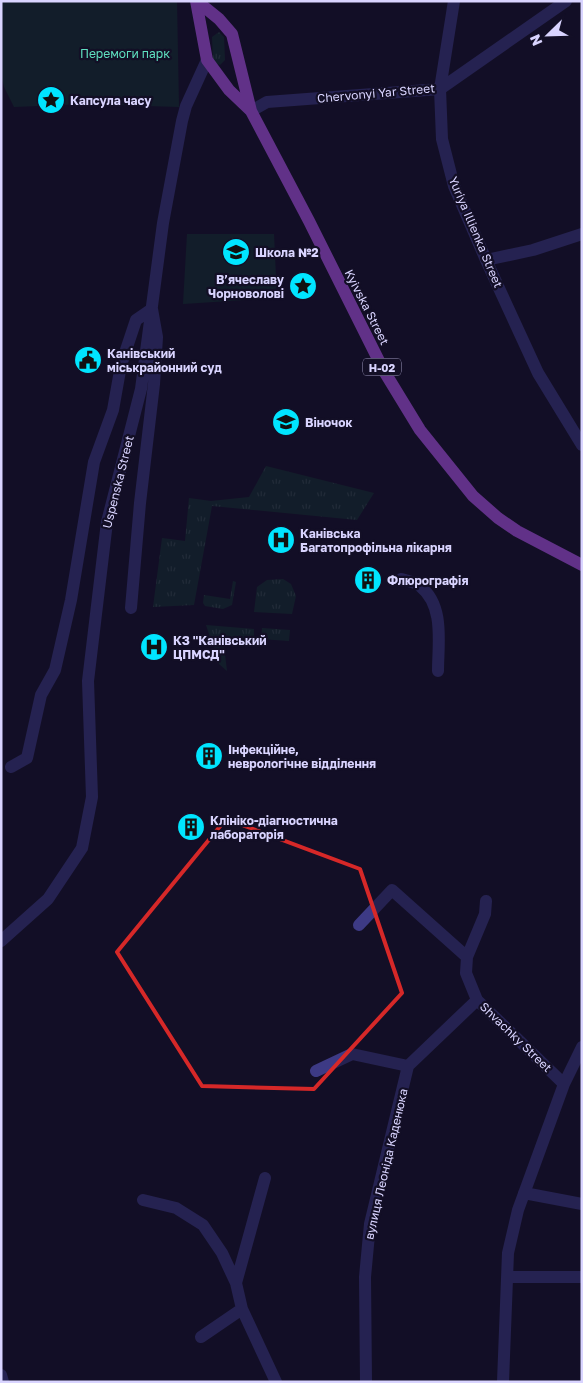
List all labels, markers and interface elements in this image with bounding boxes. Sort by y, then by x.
north arrow [523,10,573,60]
text: N [526,32,545,48]
park label: Перемоги парк [80,46,170,61]
street label: Chervonyi Yar Street [317,80,436,106]
place icon: Капсула часу [36,85,66,115]
place label: Капсула часу [70,93,152,108]
street label: Yuriya Illienka Street [446,174,506,290]
school or university icon: Школа №2 [221,237,251,267]
place label: Школа №2 [255,245,319,260]
street label: Kyivska Street [342,267,393,347]
place icon: В’ячеславу Чорноволові [288,271,318,301]
place label: В’ячеславу Чорноволові [208,272,285,301]
public building icon: Канівський міськрайонний суд [73,345,103,375]
place label: Канівський міськрайонний суд [107,346,222,375]
road number: Н-02 [363,358,401,376]
school or university icon: Віночок [271,407,301,437]
place label: Віночок [305,415,352,430]
street label: Uspenska Street [99,434,137,530]
hospital icon: Канівська Багатопрофільна лікарня [266,525,296,555]
place label: Канівська Багатопрофільна лікарня [300,526,452,555]
building icon: Флюрографія [353,565,383,595]
place label: Флюрографія [387,573,468,588]
hospital icon: КЗ "Канівський ЦПМСД" [139,632,169,662]
place label: КЗ "Канівський ЦПМСД" [173,633,267,662]
building icon: Інфекційне, неврологічне відділення [194,741,224,771]
place label: Інфекційне, неврологічне відділення [228,742,376,771]
building icon: Клініко-діагностична лабораторія [176,812,206,842]
place label: Клініко-діагностична лабораторія [210,813,338,842]
street label: Shvachky Street [477,999,555,1075]
street label: вулиця Леоніда Каденюка [361,1087,411,1241]

